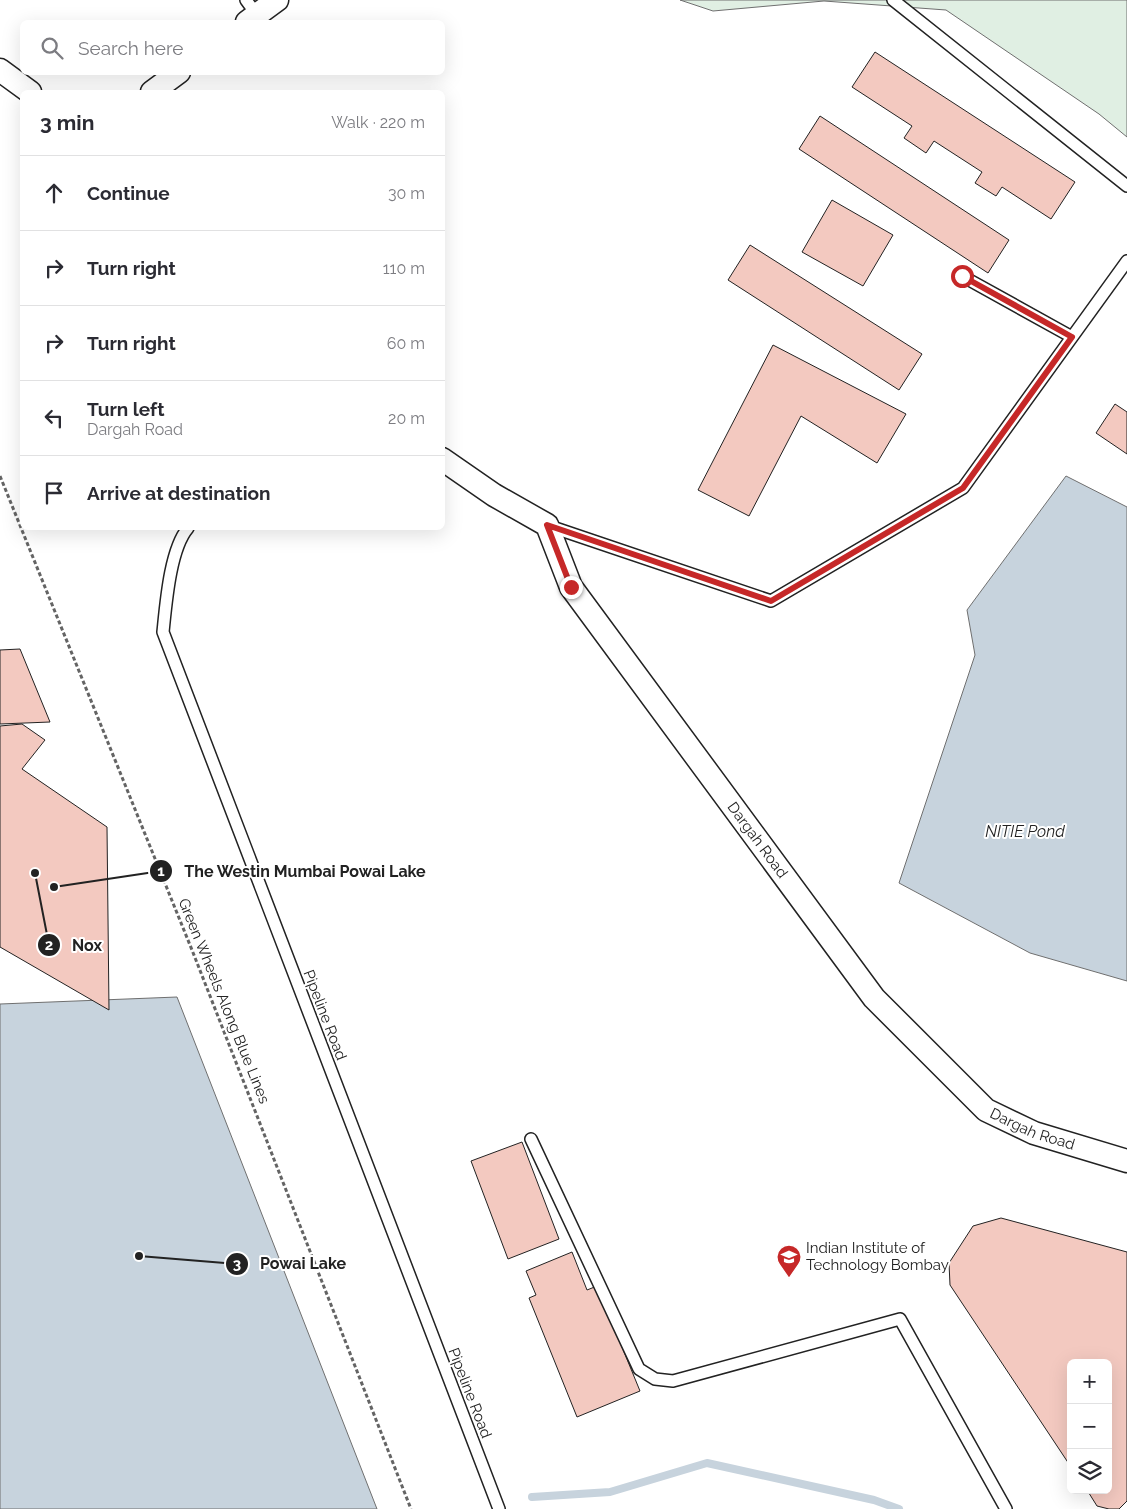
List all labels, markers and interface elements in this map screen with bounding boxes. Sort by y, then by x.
search box [20,20,445,75]
icon: search [38,34,66,62]
text: Search here [78,37,184,59]
text: 3 min [40,110,94,135]
text: Walk · 220 m [331,113,425,132]
icon: ahead [40,179,68,207]
text: Continue [87,182,170,204]
text: 30 m [388,184,425,203]
icon: right [40,254,68,282]
text: Turn right [87,257,176,279]
text: 110 m [383,259,425,278]
route start [951,265,974,288]
icon: right [40,329,68,357]
text: Turn right [87,332,176,354]
text: 60 m [387,334,425,353]
text: Turn left [87,398,164,420]
icon: left [40,404,68,432]
text: 20 m [388,409,425,428]
text: Dargah Road [87,420,183,439]
icon: arrive [40,479,68,507]
text: Arrive at destination [87,482,271,504]
route end [560,576,583,599]
street label: Dargah Road [724,798,791,882]
water label: NITIE Pond [985,822,1065,841]
callout: The Westin Mumbai Powai Lake [149,855,436,886]
text: 1 [157,862,165,880]
text: The Westin Mumbai Powai Lake [184,862,426,881]
street label: Green Wheels Along Blue Lines [175,896,273,1106]
callout: Nox [37,929,112,960]
text: 2 [45,936,53,954]
text: Nox [72,936,102,955]
street label: Pipeline Road [300,967,350,1063]
street label: Dargah Road [987,1104,1077,1154]
place label: Indian Institute of Technology Bombay [806,1239,949,1274]
school or university icon: Indian Institute of Technology Bombay [776,1244,802,1278]
callout: Powai Lake [225,1248,356,1279]
text: Powai Lake [260,1254,346,1273]
text: 3 [233,1255,241,1273]
street label: Pipeline Road [445,1345,495,1441]
map controls [1067,1359,1112,1494]
button: + [1067,1359,1112,1404]
button: − [1067,1404,1112,1449]
button: layers [1067,1449,1112,1494]

